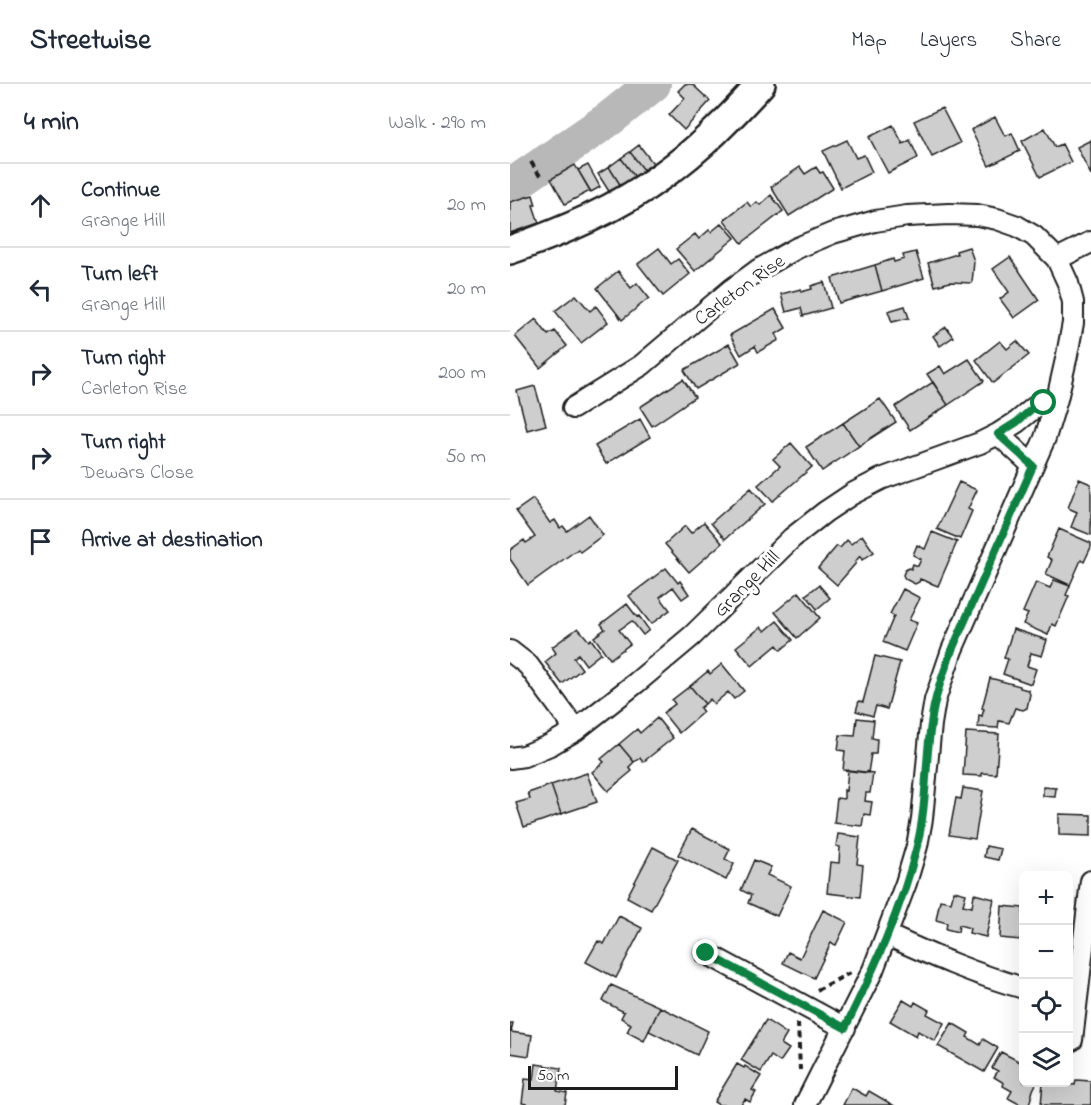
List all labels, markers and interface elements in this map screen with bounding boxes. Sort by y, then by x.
text: Streetwise [30,21,151,62]
text: Map [851,26,887,56]
text: Layers [920,26,977,56]
text: Share [1010,26,1061,56]
text: 4 min [24,104,79,142]
text: Walk · 290 m [388,109,486,138]
text: Continue [81,175,160,207]
icon: ahead [24,189,57,222]
text: 20 m [447,191,486,220]
text: Grange Hill [81,207,165,236]
street label: Carleton Rise [689,248,792,334]
text: Turn left [81,259,158,291]
icon: left [24,273,57,306]
text: 20 m [447,275,486,304]
text: Grange Hill [81,291,165,320]
text: Turn right [81,343,166,375]
icon: right [24,357,57,390]
text: 200 m [438,359,486,388]
text: Carleton Rise [81,375,187,404]
route start [1030,389,1056,415]
text: Turn right [81,427,166,459]
icon: right [24,441,57,474]
text: 50 m [445,443,486,472]
text: Dewars Close [81,459,194,488]
icon: arrive [24,525,57,558]
text: Arrive at destination [81,525,263,557]
street label: Grange Hill [708,545,789,626]
map controls [1019,871,1073,1087]
button: + [1019,871,1073,925]
button: − [1019,925,1073,979]
route end [692,939,718,965]
button: locate [1019,979,1073,1033]
button: layers [1019,1033,1073,1087]
scale bar [528,1063,678,1090]
text: 50 m [537,1064,569,1088]

